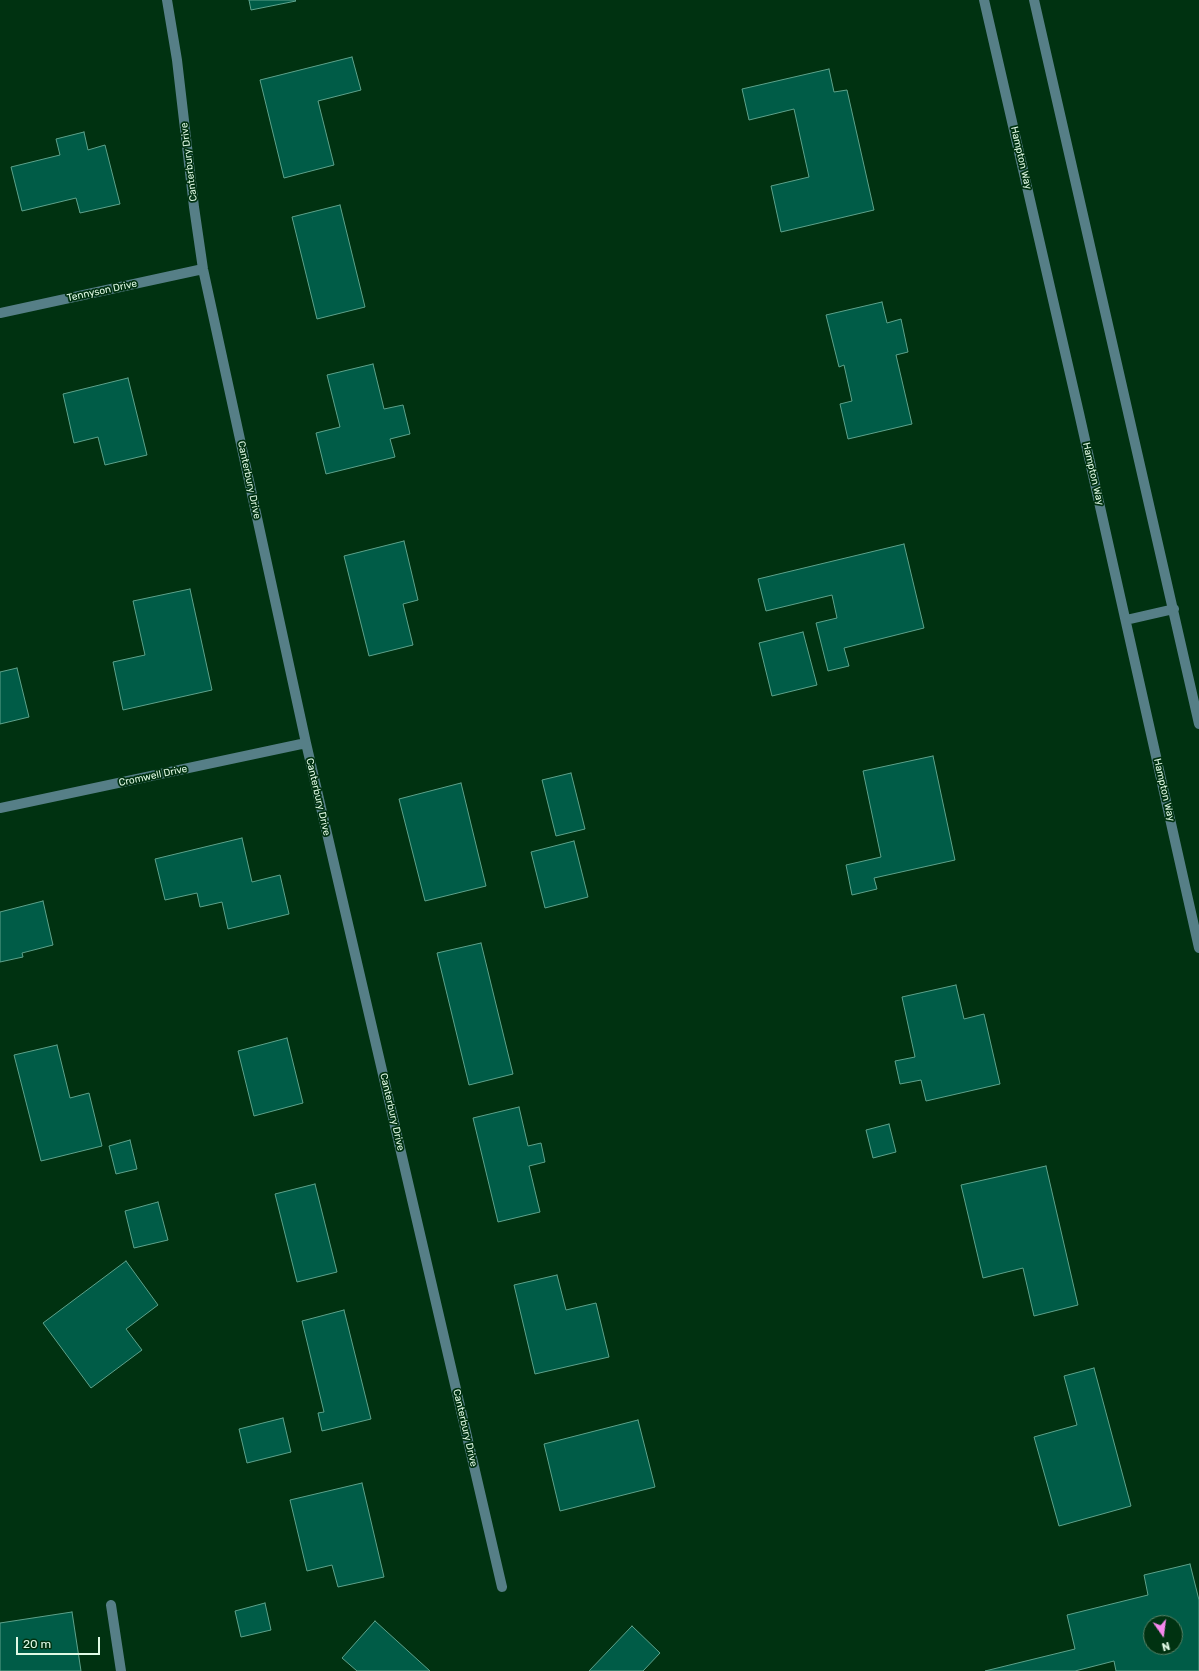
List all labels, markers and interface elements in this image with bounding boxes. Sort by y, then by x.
street label: Canterbury Drive [178,122,200,202]
street label: Hampton Way [1008,125,1034,191]
street label: Tennyson Drive [66,278,138,304]
street label: Canterbury Drive [235,440,263,520]
street label: Hampton Way [1080,441,1106,507]
street label: Canterbury Drive [303,757,333,837]
street label: Hampton Way [1151,757,1177,823]
street label: Cromwell Drive [118,763,188,789]
street label: Canterbury Drive [377,1072,407,1152]
street label: Canterbury Drive [450,1388,480,1468]
north arrow [1143,1615,1183,1655]
scale bar [18,1629,102,1655]
text: 20 m [23,1637,51,1651]
text: N [1160,1639,1171,1653]

